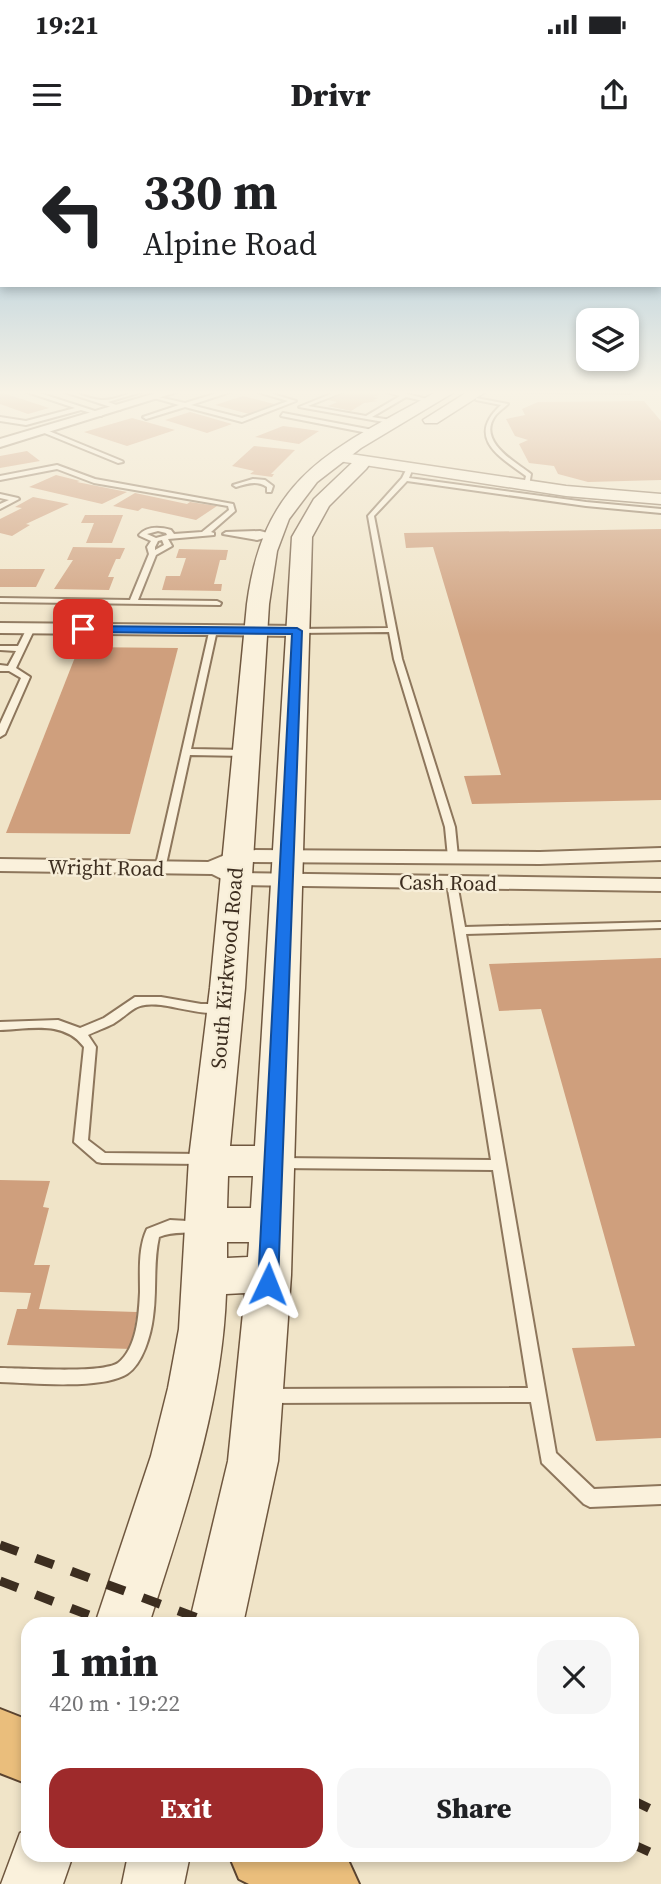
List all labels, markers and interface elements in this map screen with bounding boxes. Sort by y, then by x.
text: 19:21 [35,7,99,43]
text: Drivr [291,73,370,117]
icon: menu [28,76,66,114]
icon: share [595,76,633,114]
text: 330 m [143,158,278,225]
icon: left [28,168,119,259]
text: Alpine Road [143,222,317,266]
map controls [576,308,639,371]
button: layers [576,308,639,371]
pin [53,599,113,659]
icon: arrive [64,610,102,648]
street label: Wright Road [47,852,165,883]
street label: South Kirkwood Road [203,866,250,1070]
street label: Cash Road [399,867,497,898]
position arrow [231,1247,305,1321]
text: 1 min [49,1632,159,1690]
button: close [537,1640,611,1714]
text: 420 m · 19:22 [49,1687,180,1719]
button: Exit [49,1768,323,1848]
button: Share [337,1768,611,1848]

